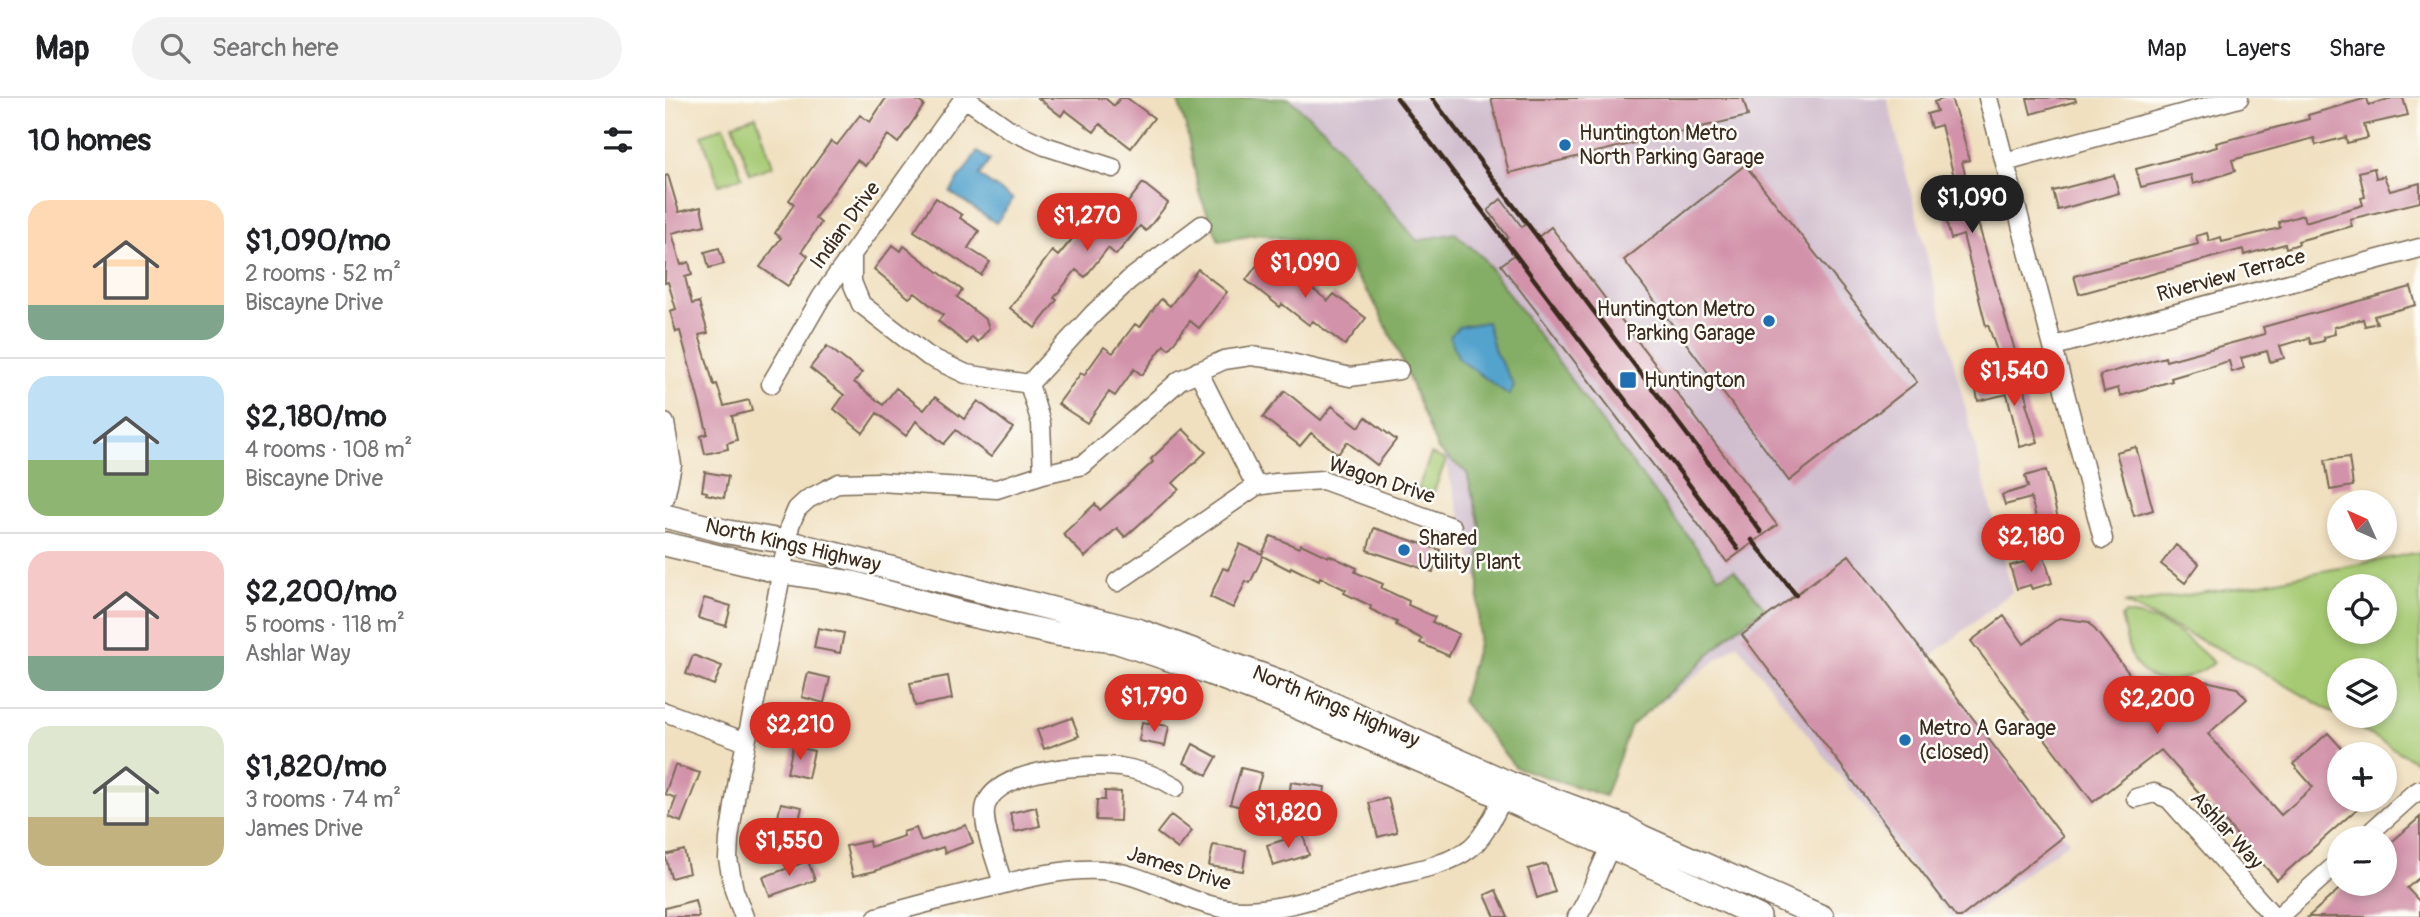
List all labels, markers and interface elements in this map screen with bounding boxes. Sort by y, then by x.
search box [132,17,622,80]
text: Map [35,28,90,69]
icon: search [156,29,194,67]
text: Search here [212,32,339,64]
text: Map [2147,34,2187,63]
text: Layers [2225,34,2291,63]
text: Share [2329,34,2385,63]
place label: Huntington Metro North Parking Garage [1579,120,1765,171]
icon: filters [599,121,637,159]
text: 10 homes [28,122,151,159]
marker: Huntington Metro North Parking Garage [1557,137,1573,153]
street label: Indian Drive [804,175,887,275]
pin: $1,090 [1915,176,2029,235]
text: $1,090 [1937,183,2007,212]
pin: $1,270 [1030,194,1144,253]
text: $1,270 [1053,201,1121,230]
text: $1,090/mo [245,222,391,259]
icon: home [84,228,168,312]
pin: $1,090 [1248,240,1362,300]
street label: Riverview Terrace [2154,243,2309,308]
text: $1,090 [1270,248,1340,277]
text: 2 rooms · 52 m² [245,259,401,288]
text: Biscayne Drive [245,288,383,317]
place label: Huntington Metro Parking Garage [1597,296,1756,347]
marker: Huntington Metro Parking Garage [1761,313,1777,329]
pin: $1,540 [1957,348,2071,408]
text: $1,540 [1980,356,2048,385]
place label: Huntington [1644,367,1745,394]
marker: Huntington [1618,370,1638,390]
text: $2,180/mo [245,398,387,435]
icon: home [84,404,168,488]
text: 4 rooms · 108 m² [245,435,412,464]
street label: Wagon Drive [1325,451,1439,511]
text: Biscayne Drive [245,464,383,493]
north arrow [2327,490,2397,560]
map controls [2327,490,2397,896]
street label: North Kings Highway [703,512,883,579]
pin: $2,180 [1974,514,2088,574]
text: $2,180 [1997,522,2065,551]
place label: Shared Utility Plant [1418,525,1521,576]
marker: Shared Utility Plant [1396,542,1412,558]
text: $2,200/mo [245,573,397,610]
button: locate [2327,574,2397,644]
icon: home [84,579,168,663]
text: 5 rooms · 118 m² [245,610,405,639]
text: Ashlar Way [245,639,351,668]
button: layers [2327,658,2397,728]
street label: North Kings Highway [1248,659,1423,754]
pin: $1,790 [1097,674,1211,734]
pin: $2,200 [2100,676,2214,736]
text: $1,790 [1120,682,1188,711]
text: $2,200 [2119,684,2195,713]
pin: $2,210 [743,702,857,762]
text: $2,210 [766,710,834,739]
place label: Metro A Garage (closed) [1919,715,2057,766]
marker: Metro A Garage (closed) [1897,732,1913,748]
button: + [2327,742,2397,812]
text: $1,820/mo [245,748,387,785]
icon: home [84,754,168,838]
text: 3 rooms · 74 m² [245,785,401,814]
street label: Ashlar Way [2184,785,2269,875]
pin: $1,820 [1231,790,1345,850]
text: $1,820 [1254,798,1322,827]
text: James Drive [245,814,363,843]
pin: $1,550 [732,818,846,878]
text: $1,550 [755,826,823,855]
button: − [2327,826,2397,896]
street label: James Drive [1123,840,1235,897]

